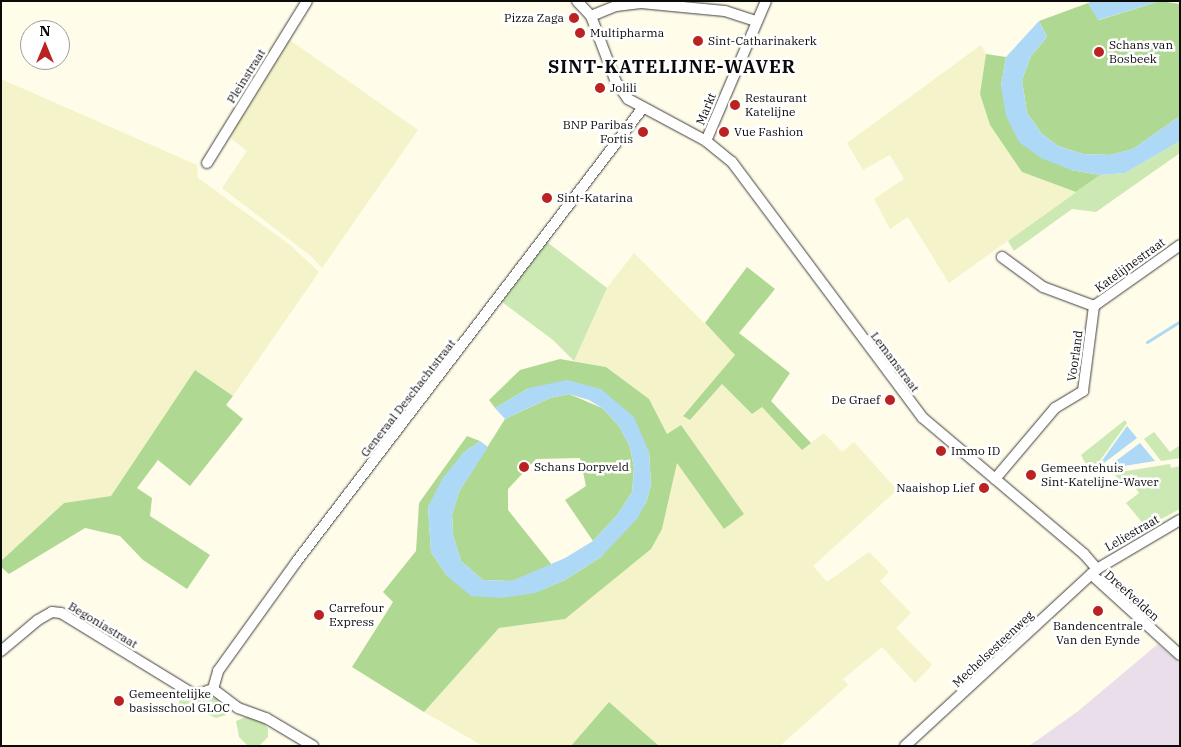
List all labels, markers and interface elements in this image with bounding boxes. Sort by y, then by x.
place label: Pizza Zaga [504,11,564,25]
marker: Pizza Zaga [568,12,580,24]
north arrow [20,20,70,70]
text: N [39,22,51,40]
place label: Multipharma [590,26,664,40]
marker: Multipharma [574,27,586,39]
place label: Sint-Catharinakerk [708,34,817,48]
marker: Sint-Catharinakerk [692,35,704,47]
place label: Schans van Bosbeek [1109,38,1173,66]
street label: Pleinstraat [224,46,268,106]
marker: Schans van Bosbeek [1093,46,1105,58]
district label: SINT-KATELIJNE-WAVER [545,56,799,78]
place label: Jolili [610,81,637,95]
marker: Jolili [594,82,606,94]
street label: Markt [693,91,719,127]
place label: Restaurant Katelijne [745,91,807,119]
marker: Restaurant Katelijne [729,99,741,111]
place label: BNP Paribas Fortis [563,118,633,146]
place label: Vue Fashion [734,125,804,139]
marker: BNP Paribas Fortis [637,126,649,138]
marker: Vue Fashion [718,126,730,138]
place label: Sint-Katarina [557,191,633,205]
marker: Sint-Katarina [541,192,553,204]
street label: Katelijnestraat [1092,235,1168,295]
street label: Lemanstraat [868,329,922,395]
street label: Voorland [1064,330,1086,382]
street label: Generaal Deschachtstraat [358,336,458,460]
place label: De Graef [831,393,880,407]
marker: De Graef [884,394,896,406]
place label: Immo ID [951,444,1000,458]
marker: Immo ID [935,445,947,457]
place label: Schans Dorpveld [534,460,629,474]
marker: Schans Dorpveld [518,461,530,473]
place label: Gemeentehuis Sint-Katelijne-Waver [1041,461,1159,489]
marker: Gemeentehuis Sint-Katelijne-Waver [1025,469,1037,481]
place label: Naaishop Lief [896,481,974,495]
marker: Naaishop Lief [978,482,990,494]
street label: Leliestraat [1102,512,1162,554]
street label: Dreefvelden [1102,568,1162,624]
street label: Begoniastraat [66,599,140,651]
place label: Carrefour Express [329,601,384,629]
marker: Bandencentrale Van den Eynde [1092,605,1104,617]
street label: Mechelsesteenweg [950,608,1036,690]
marker: Carrefour Express [313,609,325,621]
place label: Bandencentrale Van den Eynde [1053,619,1143,647]
place label: Gemeentelijke basisschool GLOC [129,687,230,715]
marker: Gemeentelijke basisschool GLOC [113,695,125,707]

